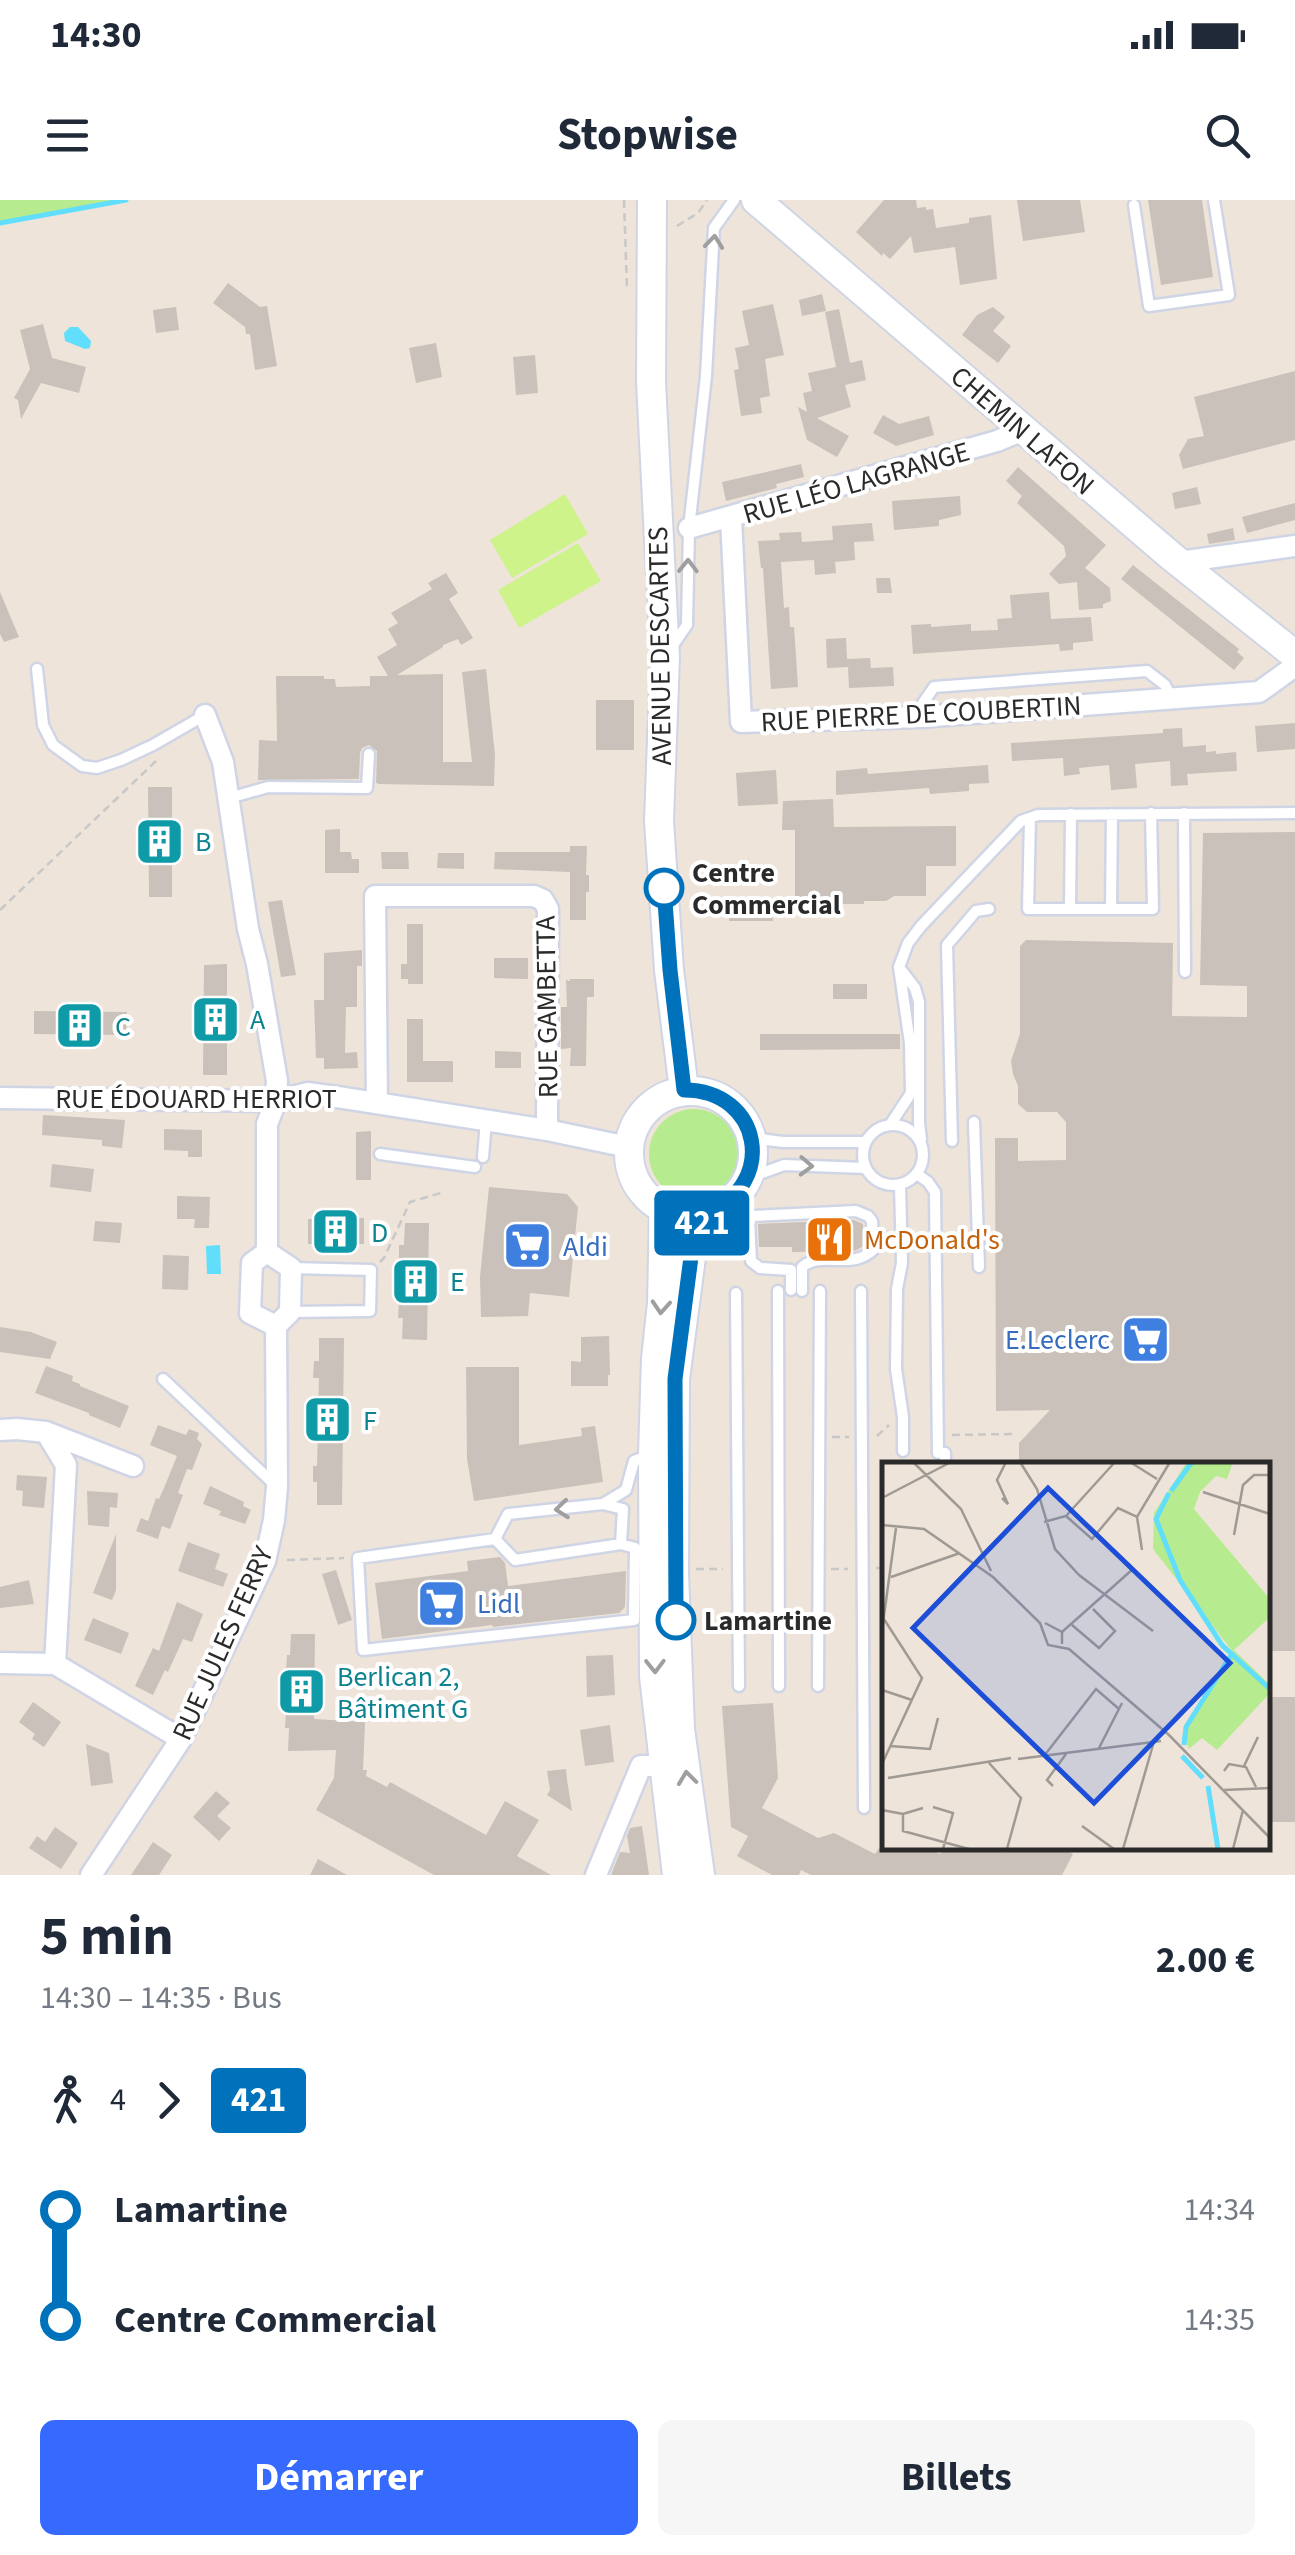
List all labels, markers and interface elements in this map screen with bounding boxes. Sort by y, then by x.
text: 14:30 [50,8,142,62]
text: Stopwise [557,103,738,167]
icon: menu [40,108,95,163]
icon: search [1200,108,1255,163]
one-way arrow [703,234,724,250]
street label: CHEMIN LAFON [941,357,1103,505]
street label: RUE LÉO LAGRANGE [738,431,974,534]
street label: AVENUE DESCARTES [638,526,682,766]
one-way arrow [677,557,699,572]
street label: RUE PIERRE DE COUBERTIN [760,686,1082,742]
building icon: B [134,815,186,867]
place label: B [195,822,211,862]
place label: Centre Commercial [692,853,841,925]
marker: Centre Commercial [645,869,683,907]
street label: RUE GAMBETTA [525,915,569,1099]
building icon: A [189,993,241,1045]
building icon: C [54,1000,106,1052]
place label: A [250,1000,266,1040]
place label: C [115,1007,131,1047]
street label: RUE ÉDOUARD HERRIOT [55,1079,337,1119]
one-way arrow [798,1156,814,1177]
line badge: 421 [644,1190,760,1256]
text: 421 [674,1198,730,1248]
building icon: D [310,1206,362,1258]
place label: D [371,1213,388,1253]
restaurant icon: McDonald's [803,1213,855,1265]
supermarket icon: Aldi [502,1220,554,1272]
place label: McDonald's [864,1220,1000,1260]
place label: Aldi [563,1227,608,1267]
building icon: E [389,1255,441,1307]
place label: E [450,1262,465,1302]
one-way arrow [651,1299,672,1315]
supermarket icon: E.Leclerc [1119,1313,1171,1365]
place label: E.Leclerc [1005,1320,1110,1360]
building icon: F [302,1394,354,1446]
place label: F [363,1401,377,1441]
inset map [882,1462,1270,1850]
one-way arrow [553,1497,569,1519]
street label: RUE JULES FERRY [162,1539,284,1747]
supermarket icon: Lidl [416,1577,468,1629]
place label: Lidl [477,1584,520,1624]
marker: Lamartine [657,1601,695,1639]
place label: Lamartine [704,1601,832,1641]
place label: Berlican 2, Bâtiment G [337,1657,468,1729]
one-way arrow [644,1659,665,1675]
building icon: Berlican 2, Bâtiment G [276,1666,328,1718]
one-way arrow [677,1770,698,1786]
text: 5 min [40,1898,174,1976]
text: 2.00 € [1156,1933,1255,1987]
text: 14:30 – 14:35 · Bus [40,1975,282,2021]
icon: walk [40,2073,95,2128]
icon: forward [141,2073,196,2128]
text: 421 [231,2075,286,2125]
text: 4 [110,2077,126,2123]
text: Lamartine [114,2183,288,2237]
text: 14:34 [1183,2187,1255,2233]
text: Centre Commercial [114,2293,436,2347]
text: 14:35 [1183,2297,1255,2343]
button: Démarrer [40,2420,638,2535]
button: Billets [658,2420,1255,2535]

